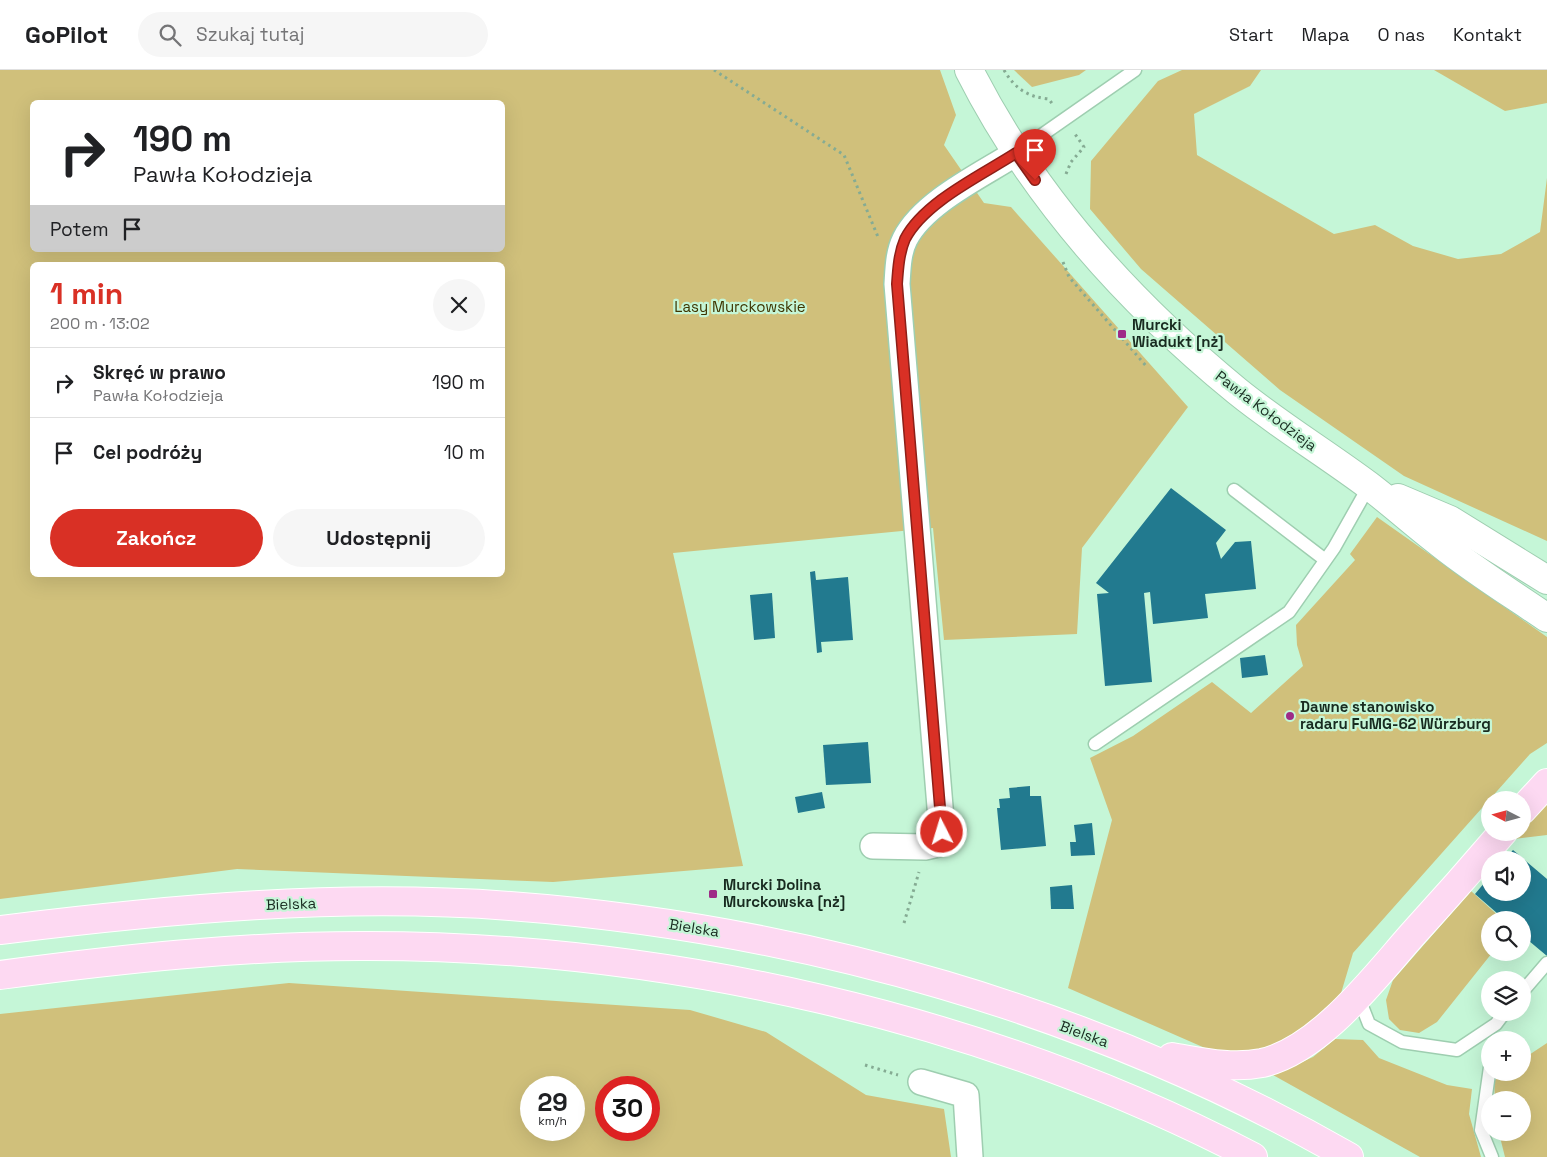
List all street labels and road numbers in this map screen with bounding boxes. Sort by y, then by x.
street label: Pawła Kołodzieja [1212,366,1321,455]
street label: Bielska [265,893,317,914]
street label: Bielska [668,914,721,941]
street label: Bielska [1057,1016,1112,1051]

